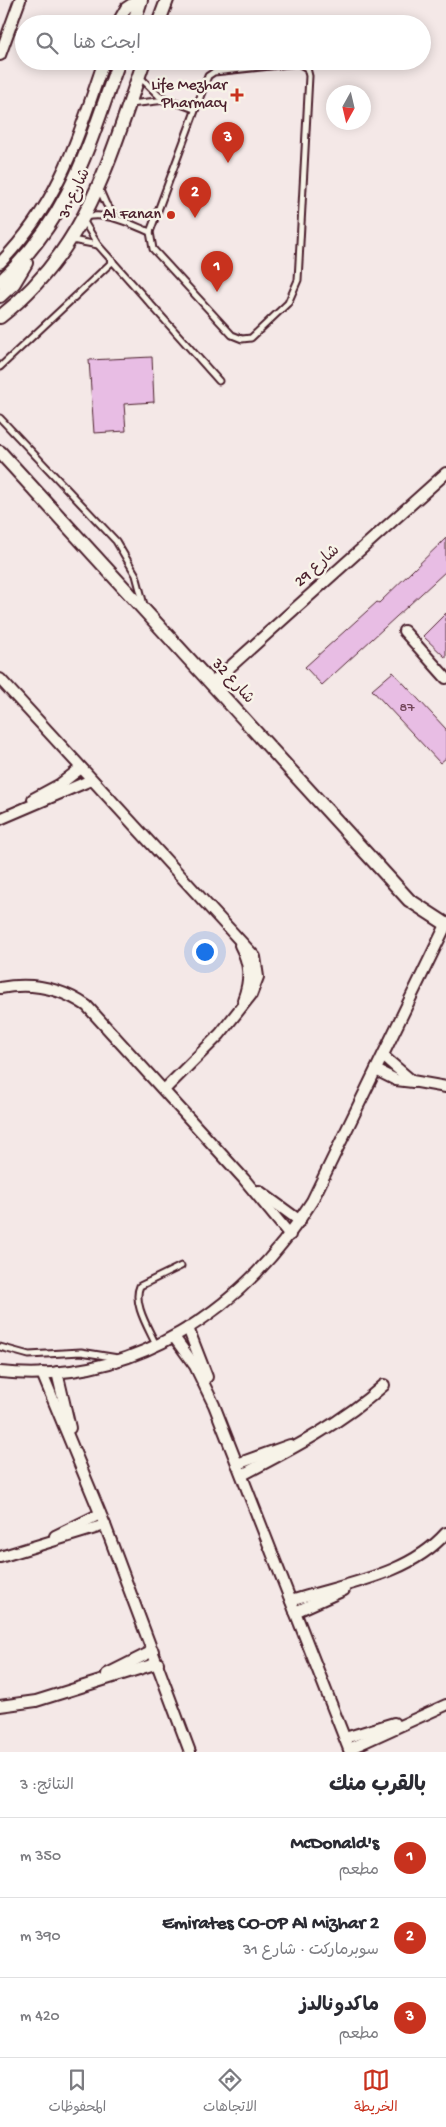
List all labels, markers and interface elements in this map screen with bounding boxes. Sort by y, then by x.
search box [15,15,431,70]
icon: search [33,29,61,57]
text: ابحث هنا [73,33,141,56]
place label: Life Mezhar Pharmacy [151,77,228,114]
north arrow [326,85,371,130]
marker: Life Mezhar Pharmacy [231,89,243,101]
pin: 3 [212,122,244,163]
street label: شارع 31 [56,166,96,223]
pin: 2 [179,177,211,218]
place label: Al Fanan [103,206,161,225]
marker: Al Fanan [165,209,177,221]
pin: 1 [201,251,233,292]
street label: شارع 29 [291,542,345,592]
street label: شارع 32 [206,655,257,709]
house number: 87 [400,700,415,717]
your location [192,939,218,965]
text: بالقرب منك [329,1774,426,1799]
text: النتائج: 3 [20,1777,74,1796]
text: McDonald's [290,1833,379,1856]
text: 350 m [20,1848,61,1867]
text: 1 [407,1848,413,1867]
text: مطعم [339,1862,379,1881]
text: Emirates CO-OP Al Mizhar 2 [162,1913,379,1936]
text: 390 m [20,1928,61,1947]
text: 2 [406,1928,414,1947]
text: سوبرماركت · شارع 31 [243,1942,379,1961]
text: ماكدونالدز [300,1995,379,2018]
text: 420 m [20,2008,60,2027]
text: 3 [406,2008,414,2027]
text: مطعم [339,2026,379,2045]
tab: المحفوظات [48,2066,106,2119]
tab: الاتجاهات [203,2066,257,2119]
tab: الخريطة [354,2066,398,2119]

